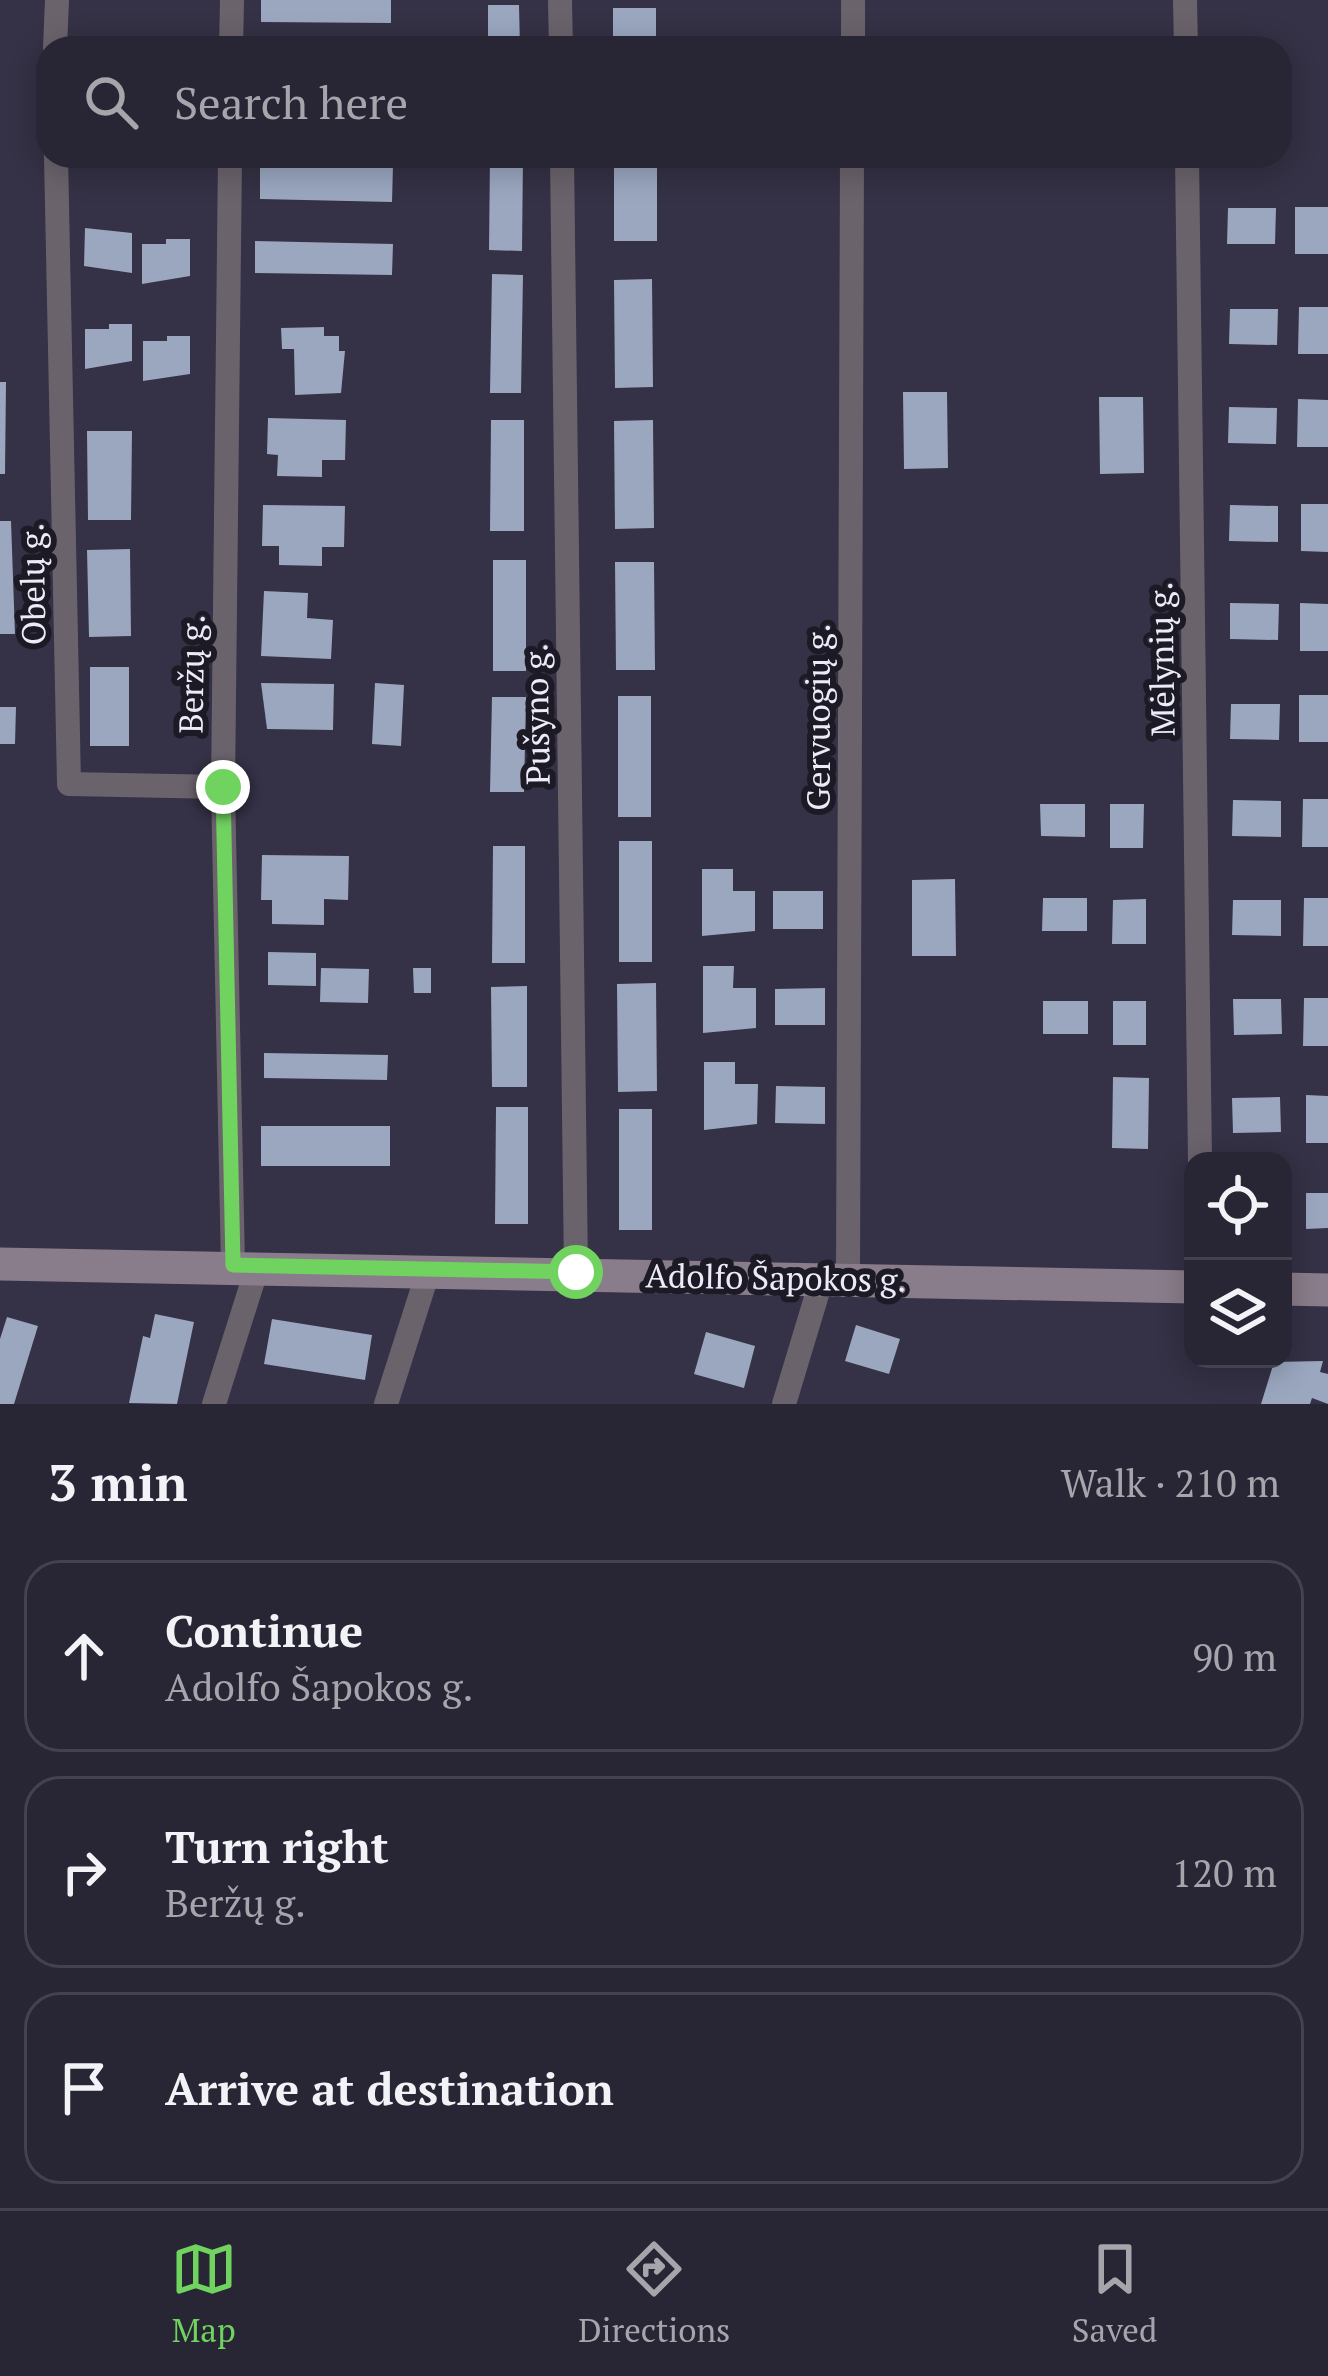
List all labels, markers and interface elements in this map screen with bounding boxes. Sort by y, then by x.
search box [36,36,1292,168]
icon: search [78,69,144,135]
text: Search here [174,72,408,132]
street label: Obelų g. [9,522,55,646]
street label: Mėlynių g. [1138,581,1184,737]
street label: Beržų g. [168,614,214,734]
street label: Gervuogių g. [796,623,839,811]
street label: Pušyno g. [513,643,559,785]
route end [196,760,250,814]
map controls [1184,1152,1292,1368]
button: locate [1184,1152,1292,1260]
route start [549,1245,603,1299]
street label: Adolfo Šapokos g. [645,1253,907,1301]
button: layers [1184,1260,1292,1368]
text: 3 min [48,1448,188,1516]
text: Walk · 210 m [1061,1456,1280,1508]
text: Continue [165,1600,363,1660]
icon: ahead [51,1623,117,1689]
text: 90 m [1192,1630,1277,1682]
text: Adolfo Šapokos g. [165,1660,474,1712]
text: Turn right [165,1816,389,1876]
icon: right [51,1839,117,1905]
text: 120 m [1172,1846,1277,1898]
text: Beržų g. [165,1876,306,1928]
icon: arrive [51,2055,117,2121]
text: Arrive at destination [165,2058,614,2118]
tab: Map [171,2236,237,2351]
tab: Directions [578,2236,730,2351]
tab: Saved [1072,2236,1157,2351]

